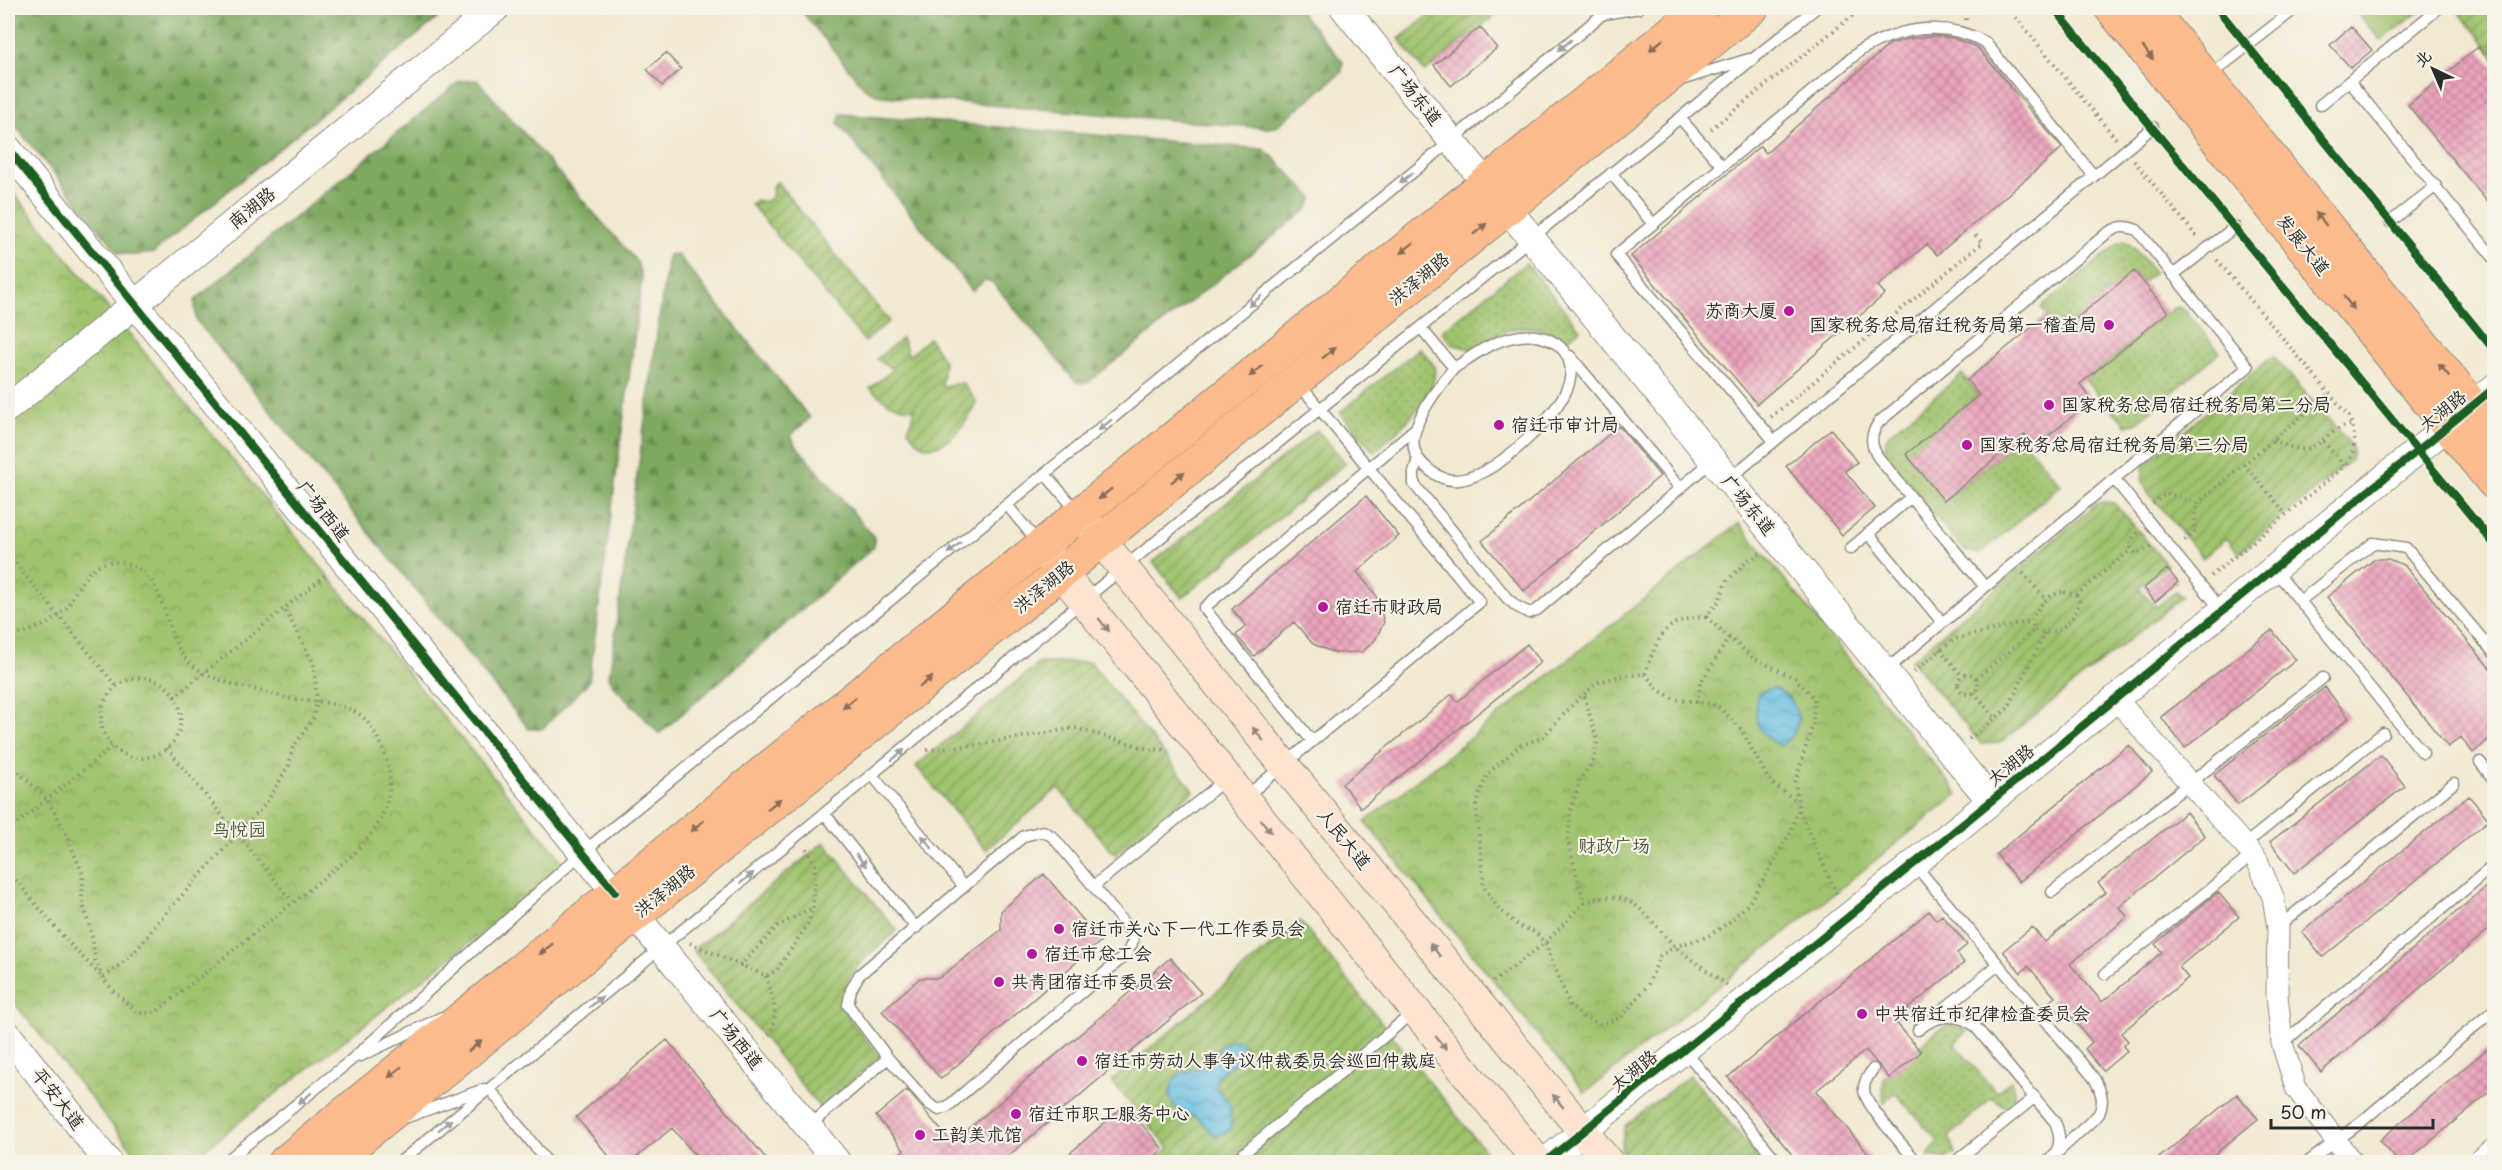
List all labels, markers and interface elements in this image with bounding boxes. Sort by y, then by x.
one-way arrow [1558,38,1573,51]
one-way arrow [1648,38,1664,51]
north arrow [2403,39,2463,99]
text: 北 [2408,43,2436,72]
one-way arrow [2141,45,2154,61]
street label: 广场东道 [1383,58,1449,131]
one-way arrow [1398,171,1414,184]
street label: 南湖路 [222,179,281,234]
street label: 发展大道 [2271,208,2337,281]
one-way arrow [2315,211,2328,227]
one-way arrow [1472,223,1487,236]
one-way arrow [1400,241,1415,253]
street label: 洪泽湖路 [1382,245,1455,311]
one-way arrow [1247,295,1263,308]
one-way arrow [2343,295,2356,311]
place label: 苏商大厦 [1705,296,1777,323]
marker: 苏商大厦 [1782,304,1796,318]
place label: 国家税务总局宿迁税务局第一稽查局 [1809,310,2097,337]
marker: 国家税务总局宿迁税务局第一稽查局 [2102,318,2116,332]
one-way arrow [1321,347,1336,360]
one-way arrow [2438,362,2451,378]
one-way arrow [1249,364,1264,377]
street label: 太湖路 [2413,382,2472,437]
place label: 国家税务总局宿迁税务局第二分局 [2061,390,2331,417]
marker: 国家税务总局宿迁税务局第二分局 [2042,398,2056,412]
place label: 宿迁市审计局 [1511,410,1619,437]
one-way arrow [1097,418,1112,431]
marker: 宿迁市审计局 [1492,418,1506,432]
place label: 国家税务总局宿迁税务局第三分局 [1979,430,2249,457]
marker: 国家税务总局宿迁税务局第三分局 [1960,438,1974,452]
street label: 广场东道 [1716,468,1783,540]
one-way arrow [1170,470,1186,483]
street label: 广场西道 [291,474,357,547]
one-way arrow [1097,488,1113,501]
one-way arrow [946,542,962,555]
street label: 洪泽湖路 [1007,553,1080,619]
place label: 宿迁市财政局 [1335,592,1443,619]
marker: 宿迁市财政局 [1316,600,1330,614]
one-way arrow [1097,617,1110,633]
one-way arrow [918,676,933,688]
one-way arrow [841,696,856,708]
one-way arrow [1252,726,1265,742]
street label: 太湖路 [1981,736,2040,791]
one-way arrow [890,749,905,762]
one-way arrow [766,798,781,810]
street label: 人民大道 [1312,802,1378,875]
park label: 鸟悦园 [212,815,266,842]
one-way arrow [1259,818,1272,833]
one-way arrow [689,819,705,832]
park label: 财政广场 [1578,831,1650,858]
one-way arrow [921,834,934,849]
one-way arrow [855,852,868,868]
street label: 洪泽湖路 [628,857,701,923]
one-way arrow [739,872,755,885]
place label: 宿迁市关心下一代工作委员会 [1071,914,1305,941]
marker: 宿迁市关心下一代工作委员会 [1052,922,1066,936]
place label: 宿迁市总工会 [1044,939,1152,966]
one-way arrow [539,942,554,955]
one-way arrow [1428,942,1441,958]
marker: 宿迁市总工会 [1025,947,1039,961]
place label: 共青团宿迁市委员会 [1011,967,1173,994]
marker: 共青团宿迁市委员会 [992,975,1006,989]
one-way arrow [588,995,604,1008]
place label: 中共宿迁市纪律检查委员会 [1874,999,2090,1026]
street label: 广场西道 [704,1002,770,1075]
marker: 中共宿迁市纪律检查委员会 [1855,1007,1869,1021]
one-way arrow [1435,1035,1448,1051]
one-way arrow [467,1039,483,1052]
street label: 太湖路 [1604,1042,1663,1097]
place label: 宿迁市劳动人事争议仲裁委员会巡回仲裁庭 [1094,1046,1436,1073]
marker: 宿迁市劳动人事争议仲裁委员会巡回仲裁庭 [1075,1054,1089,1068]
street label: 平安大道 [26,1061,92,1135]
one-way arrow [387,1066,403,1079]
one-way arrow [297,1092,313,1105]
scale bar [2271,1092,2433,1130]
one-way arrow [1552,1094,1565,1109]
text: 50 m [2280,1098,2327,1125]
place label: 宿迁市职工服务中心 [1028,1099,1190,1126]
marker: 宿迁市职工服务中心 [1009,1107,1023,1121]
one-way arrow [437,1119,453,1132]
place label: 工韵美术馆 [932,1120,1022,1147]
marker: 工韵美术馆 [913,1128,927,1142]

